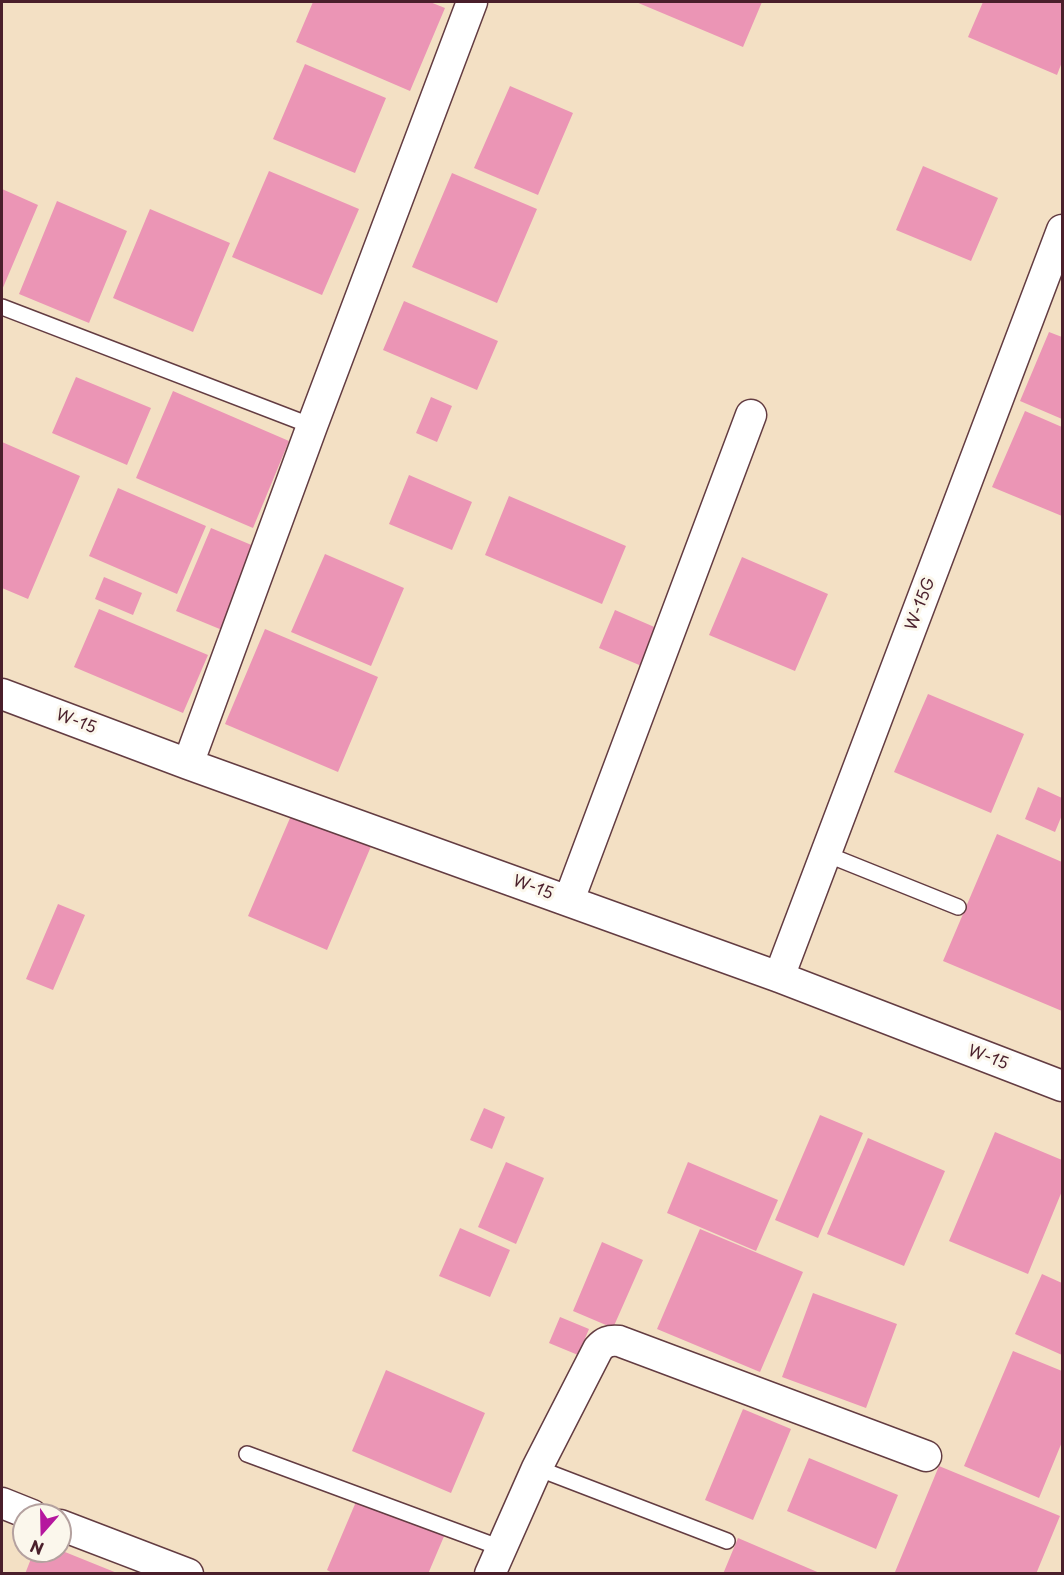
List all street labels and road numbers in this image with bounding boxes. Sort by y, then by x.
street label: W-15G [902,575,940,633]
street label: W-15 [53,706,99,738]
street label: W-15 [510,872,556,904]
street label: W-15 [965,1042,1011,1074]

